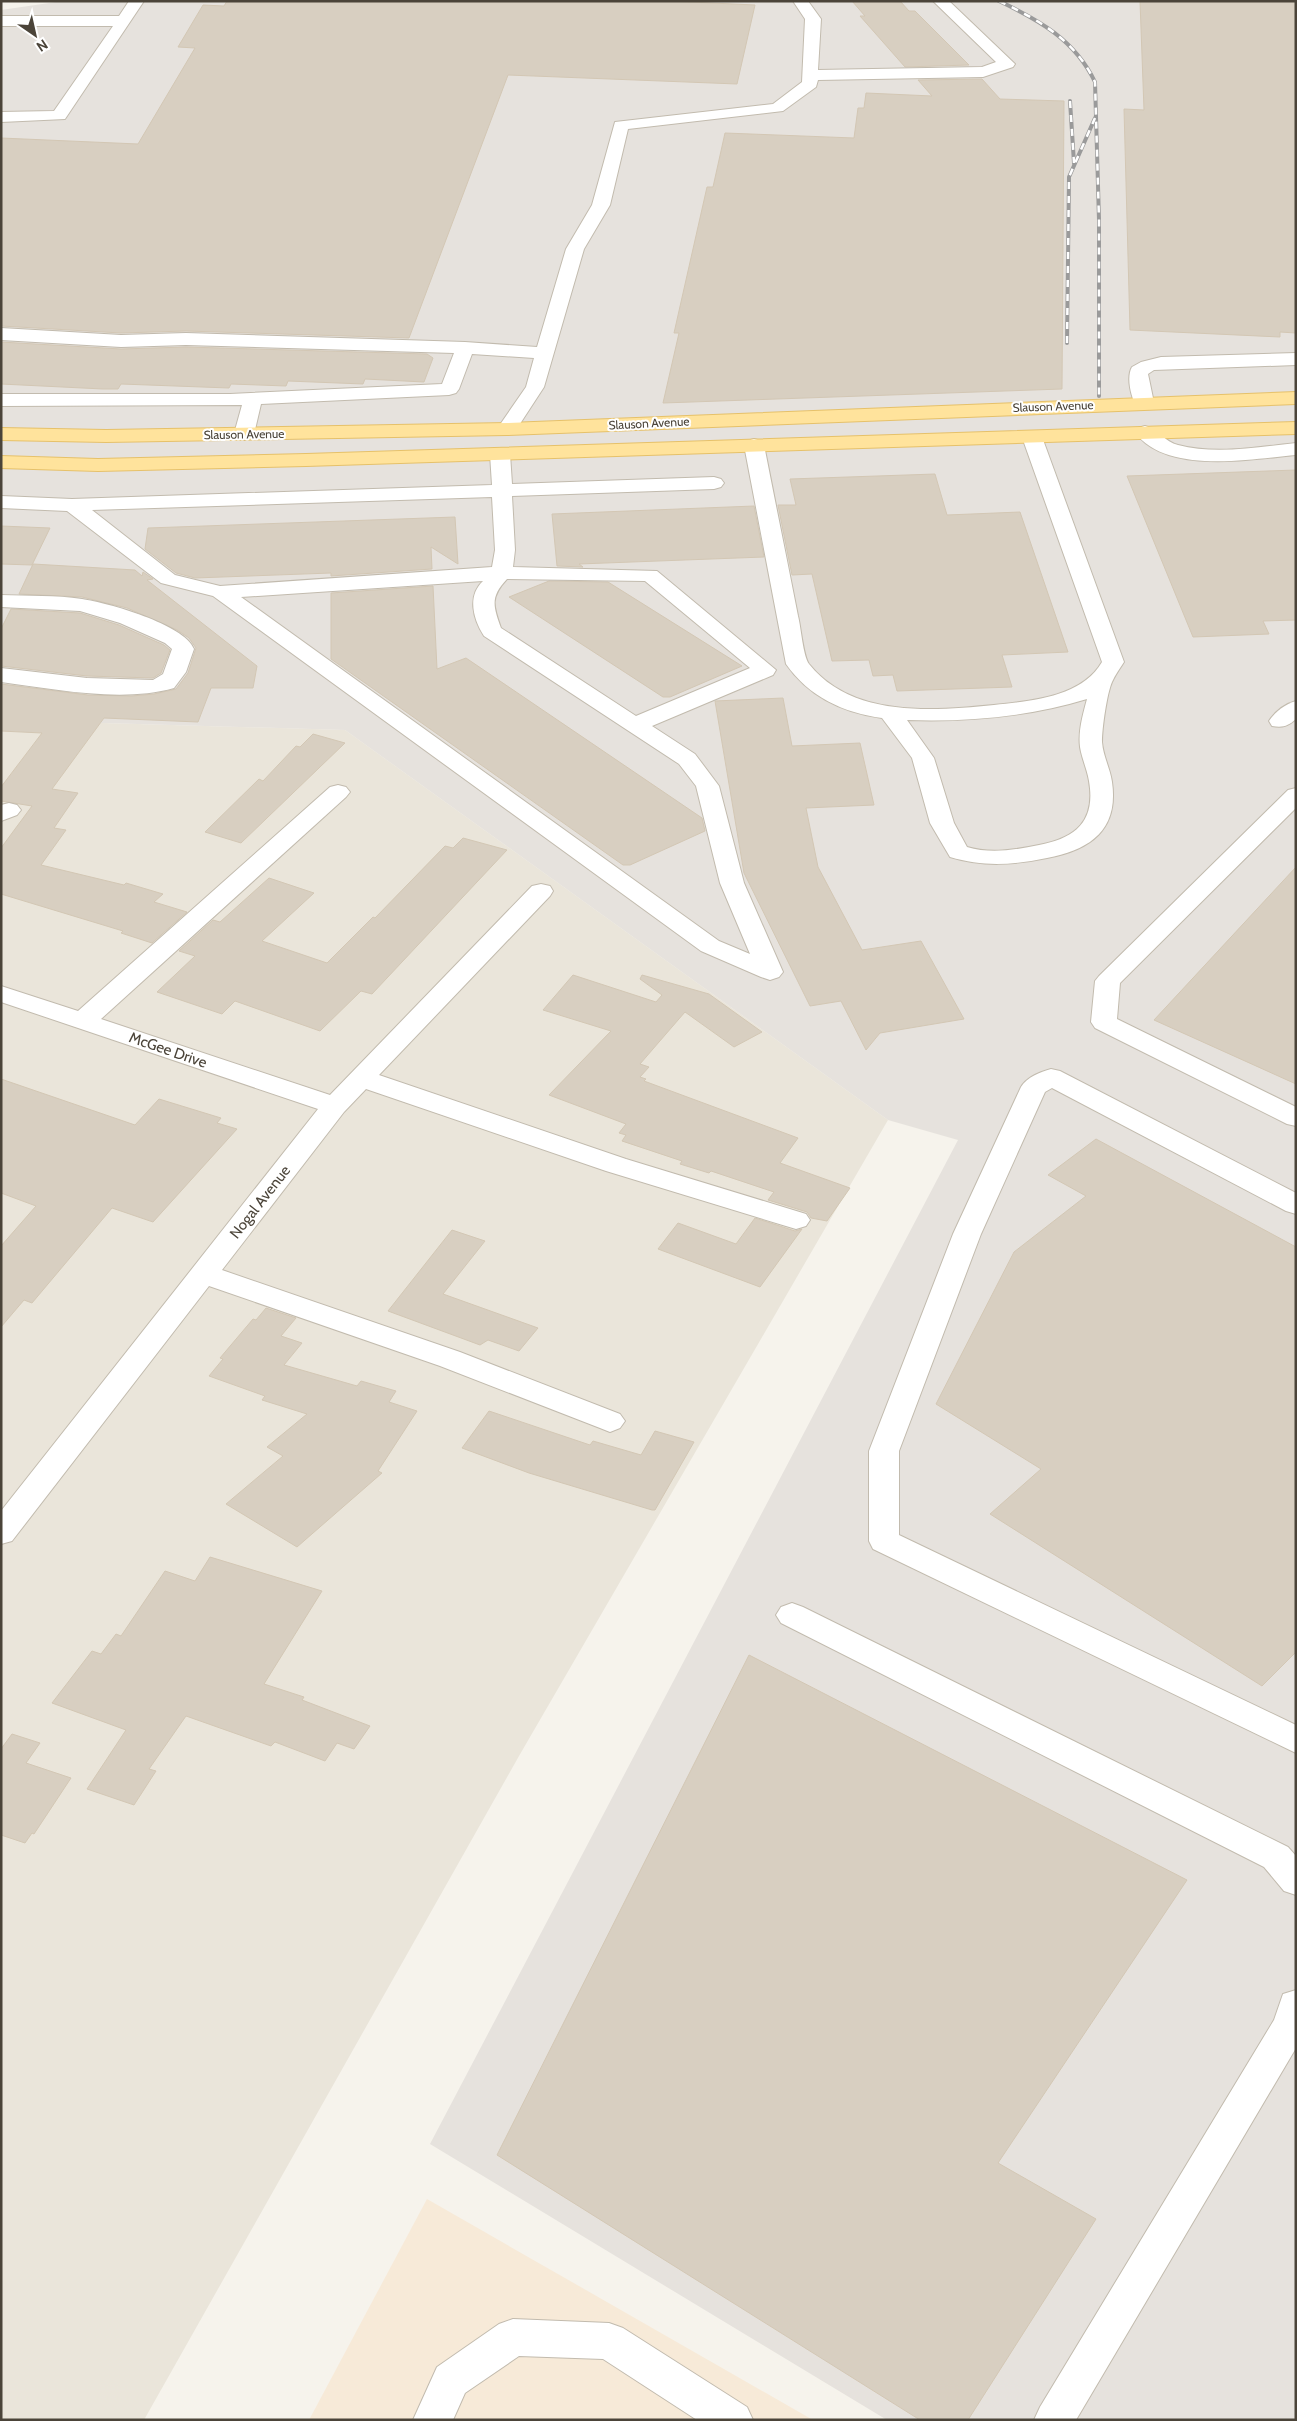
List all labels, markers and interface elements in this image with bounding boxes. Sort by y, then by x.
north arrow [10,10,60,60]
text: N [33,36,51,56]
street label: Slauson Avenue [1012,397,1094,415]
street label: Slauson Avenue [608,413,690,433]
street label: Slauson Avenue [203,426,285,442]
street label: McGee Drive [127,1028,210,1072]
street label: Nogal Avenue [226,1162,294,1242]

